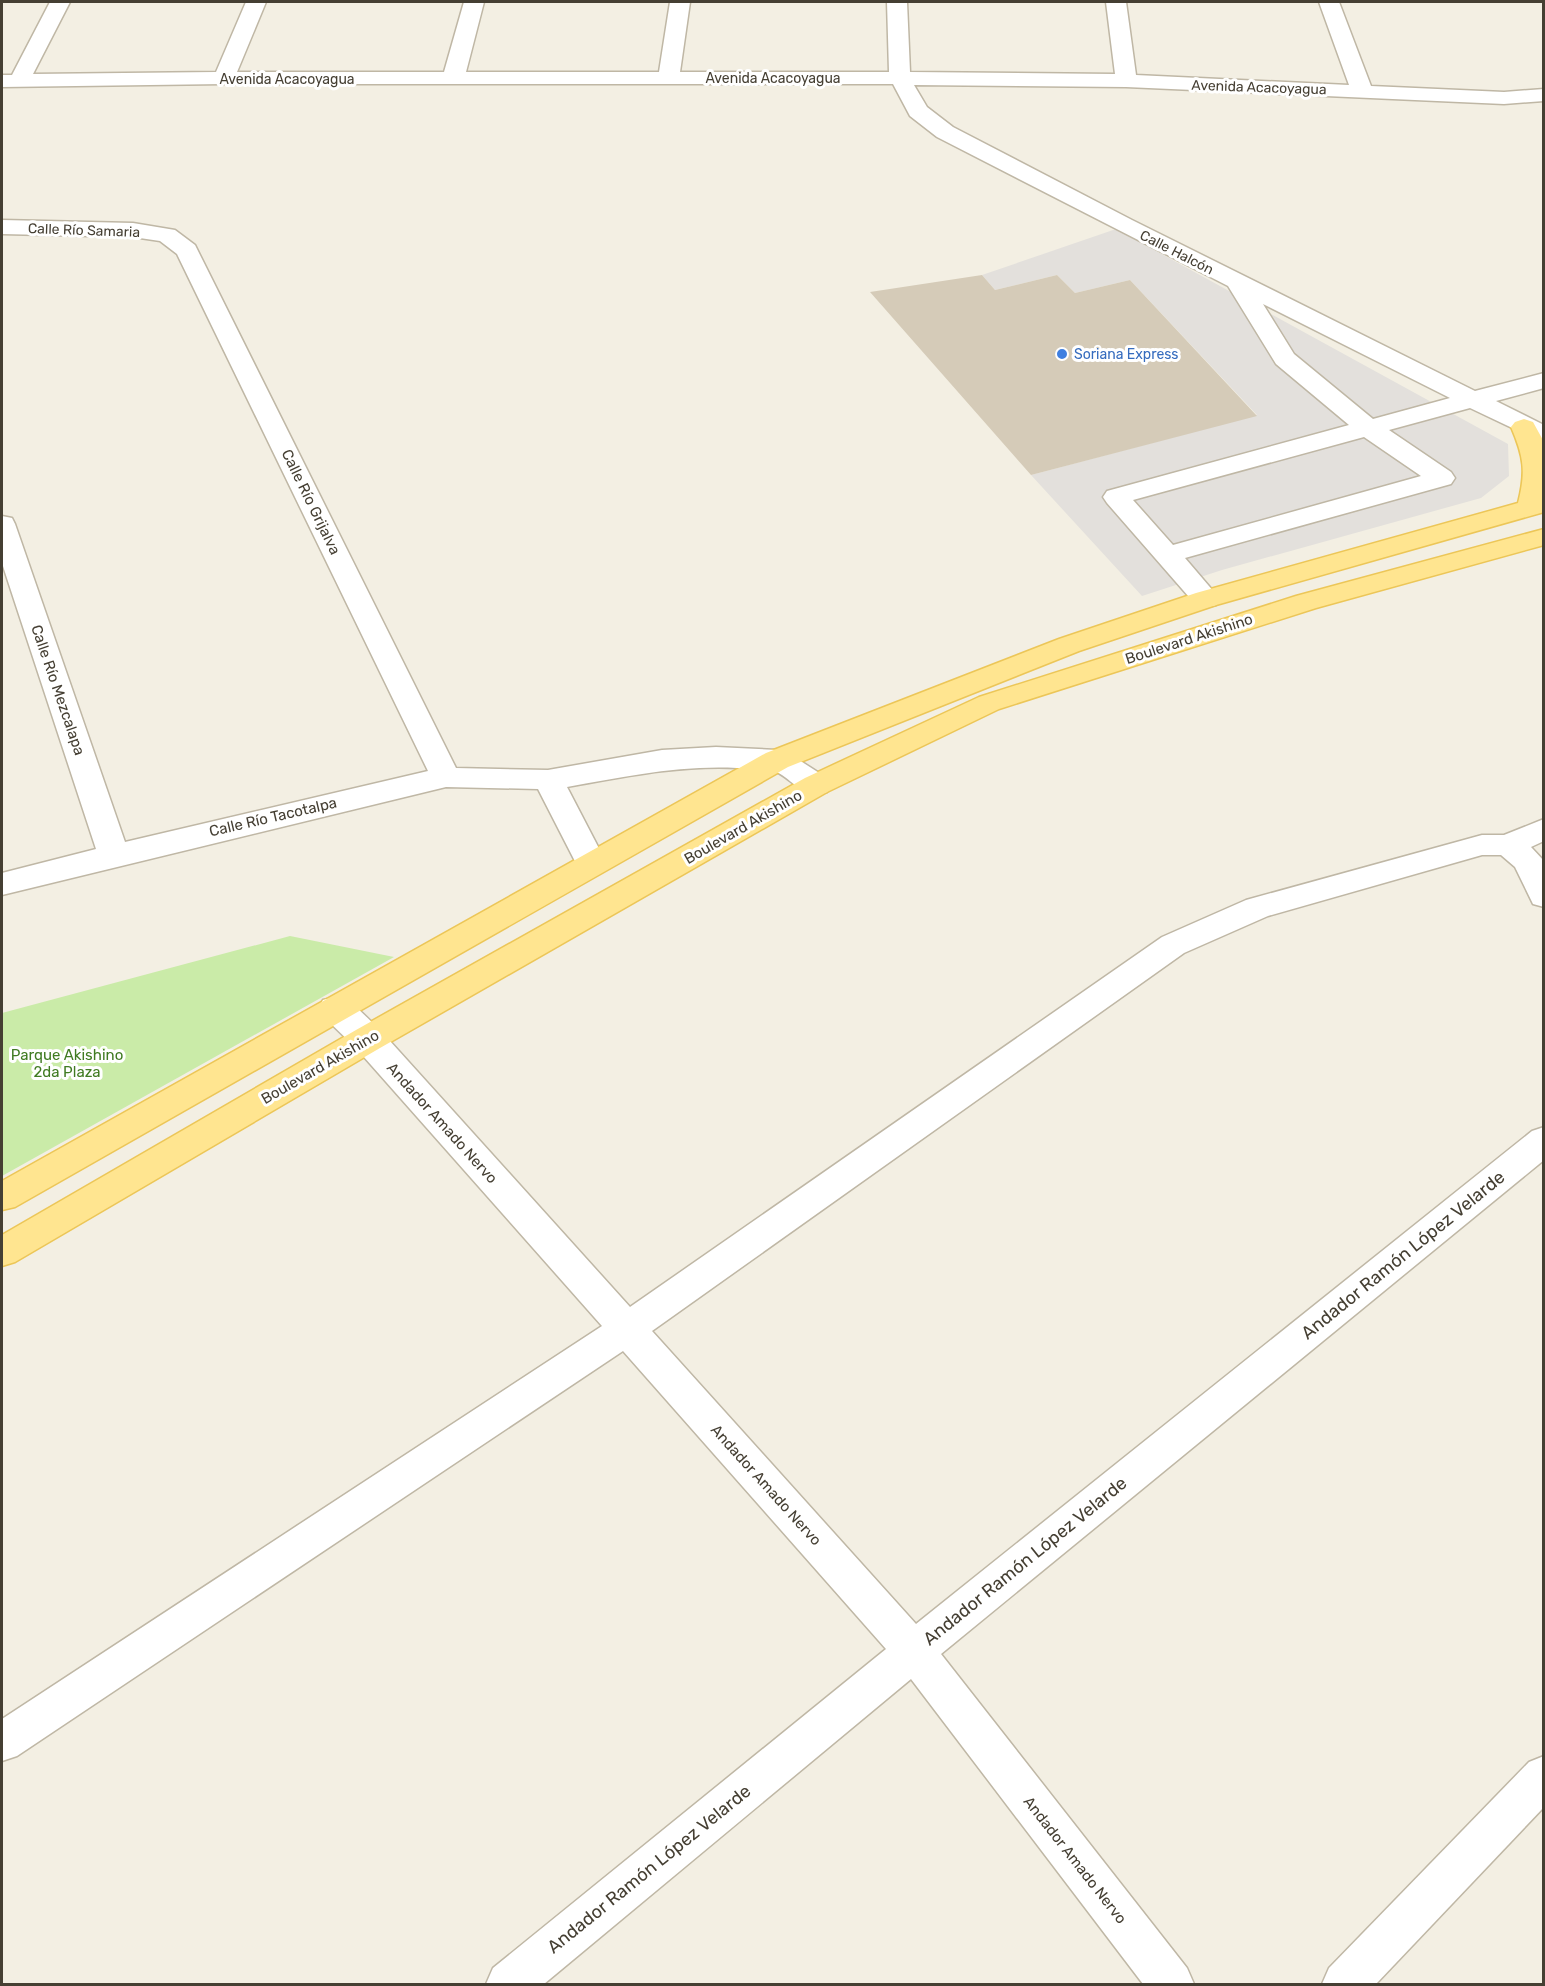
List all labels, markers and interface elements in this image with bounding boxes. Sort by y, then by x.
street label: Avenida Acacoyagua [705,70,841,87]
street label: Avenida Acacoyagua [219,71,355,88]
street label: Avenida Acacoyagua [1191,77,1327,98]
street label: Calle Río Samaria [28,220,140,241]
street label: Calle Halcón [1137,227,1216,278]
place label: Soriana Express [1074,346,1179,363]
marker: Soriana Express [1055,347,1069,361]
street label: Calle Río Grijalva [278,446,344,558]
street label: Boulevard Akishino [1123,610,1255,668]
street label: Calle Río Mezcalapa [27,622,89,758]
street label: Boulevard Akishino [681,786,805,868]
street label: Calle Río Tacotalpa [207,794,339,840]
street label: Boulevard Akishino [258,1026,382,1108]
park label: Parque Akishino 2da Plaza [11,1046,123,1081]
street label: Andador Amado Nervo [383,1059,501,1187]
street label: Andador Ramón López Velarde [1297,1166,1509,1344]
street label: Andador Amado Nervo [707,1421,825,1549]
street label: Andador Ramón López Velarde [919,1472,1131,1650]
street label: Andador Ramón López Velarde [543,1780,755,1958]
street label: Andador Amado Nervo [1020,1793,1130,1927]

